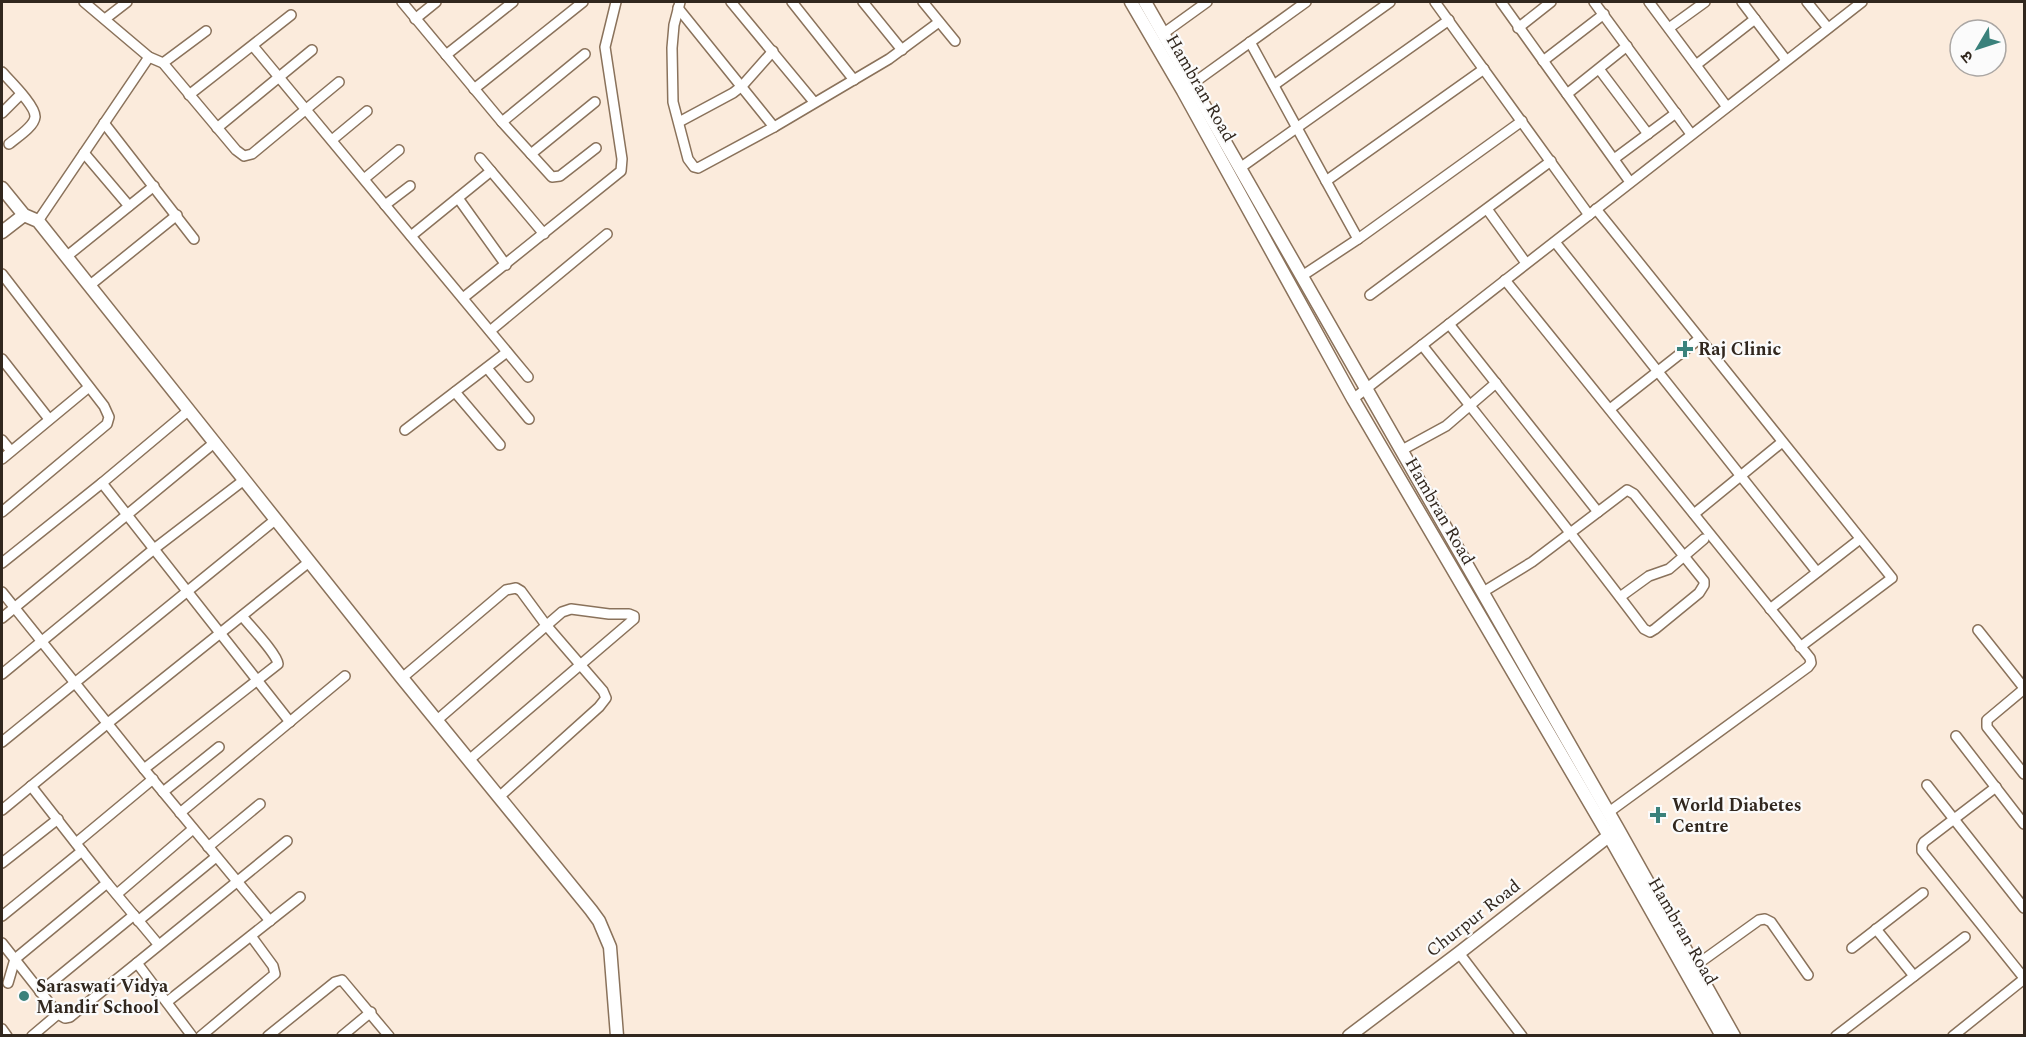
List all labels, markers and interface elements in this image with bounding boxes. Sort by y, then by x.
north arrow [1948,18,2008,78]
street label: Hambran Road [1159,29,1242,147]
text: उ [1954,45,1979,68]
place label: Raj Clinic [1698,336,1782,363]
marker: Raj Clinic [1676,340,1694,358]
street label: Hambran Road [1398,452,1481,570]
place label: World Diabetes Centre [1672,792,1802,840]
marker: World Diabetes Centre [1649,806,1667,824]
street label: Hambran Road [1641,872,1724,990]
street label: Churpur Road [1420,873,1526,964]
place label: Saraswati Vidya Mandir School [36,973,169,1021]
marker: Saraswati Vidya Mandir School [17,989,31,1003]

